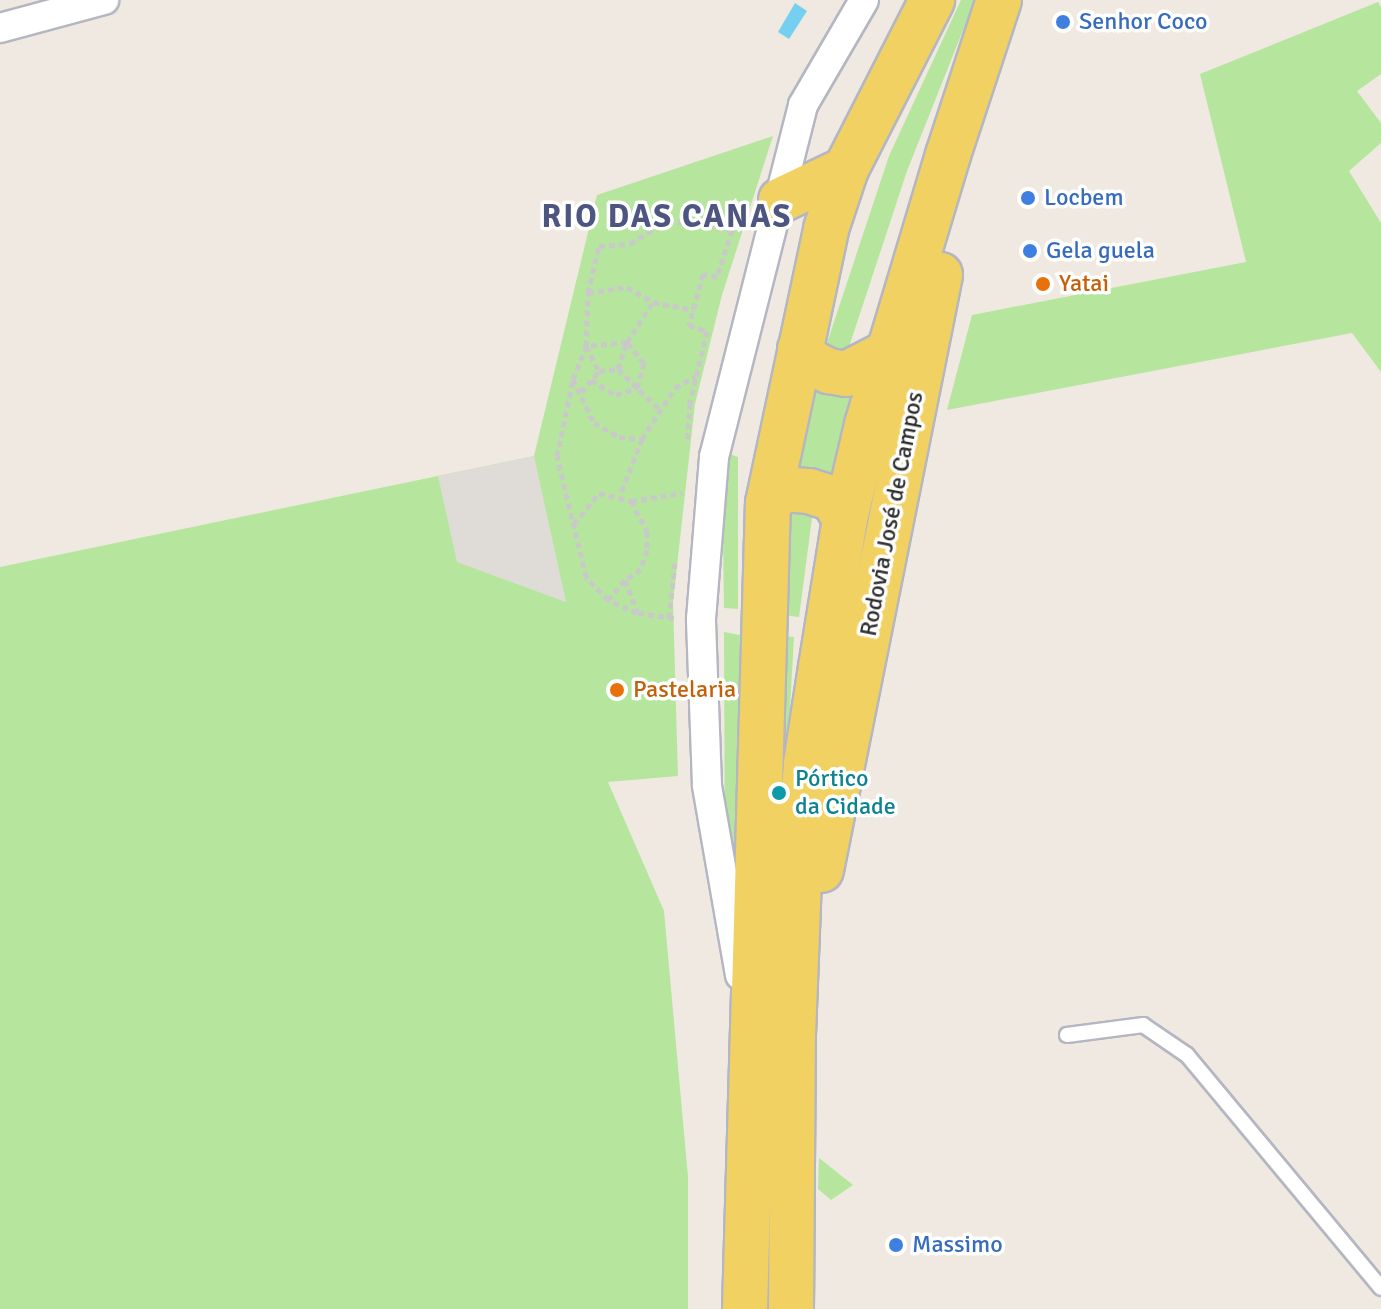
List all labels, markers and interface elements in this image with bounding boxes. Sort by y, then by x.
place label: Senhor Coco [1079,8,1208,36]
marker: Senhor Coco [1054,13,1072,31]
place label: Locbem [1044,184,1124,212]
marker: Locbem [1019,189,1037,207]
district label: RIO DAS CANAS [542,198,792,236]
place label: Gela guela [1046,237,1155,265]
marker: Gela guela [1021,242,1039,260]
place label: Yatai [1059,270,1109,298]
marker: Yatai [1034,275,1052,293]
street label: Rodovia José de Campos [854,389,930,639]
place label: Pastelaria [633,676,736,704]
marker: Pastelaria [608,681,626,699]
place label: Pórtico da Cidade [795,765,896,821]
marker: Pórtico da Cidade [770,784,788,802]
place label: Massimo [912,1231,1003,1259]
marker: Massimo [887,1236,905,1254]

